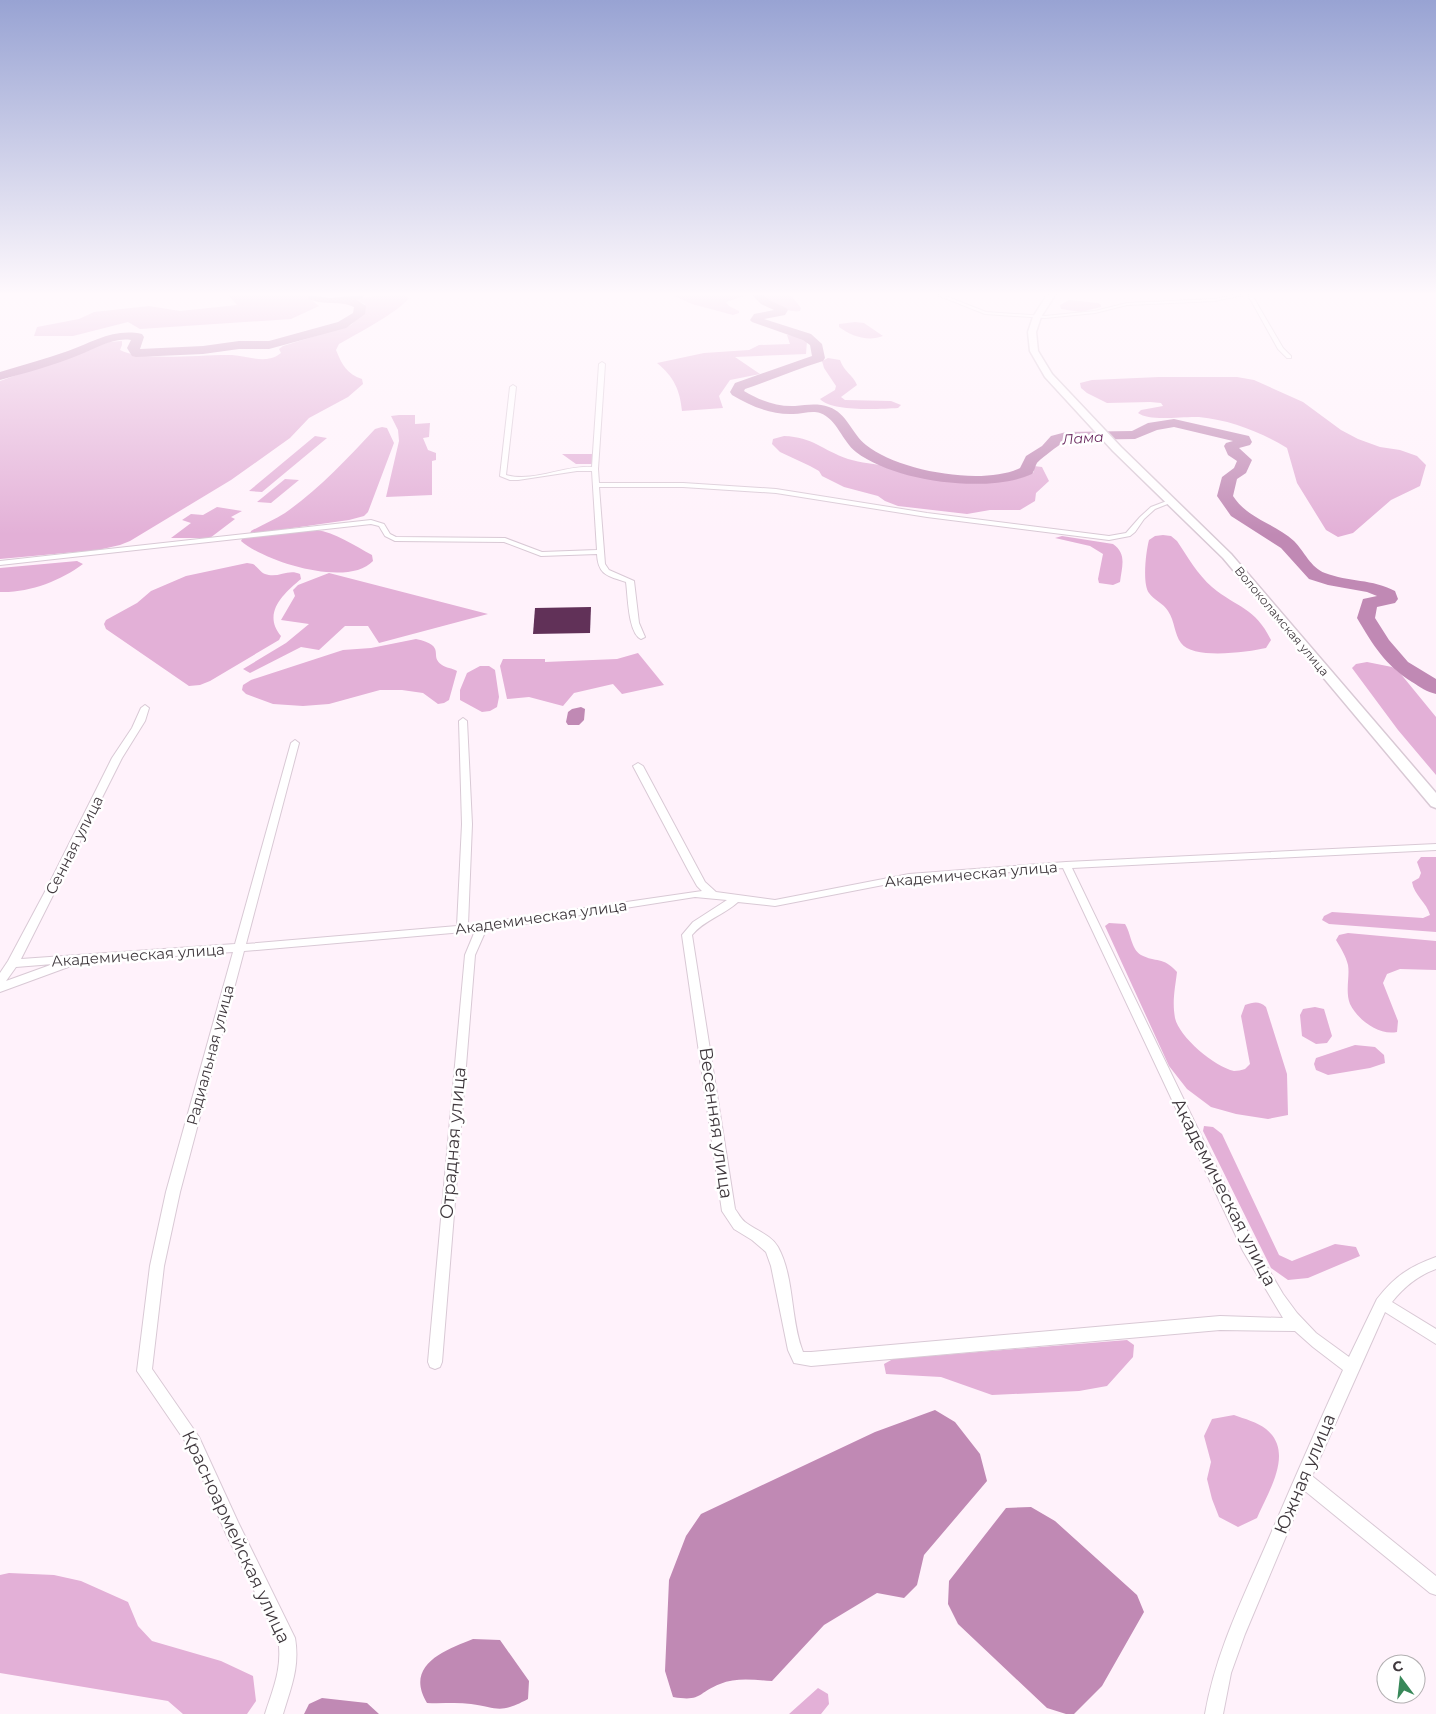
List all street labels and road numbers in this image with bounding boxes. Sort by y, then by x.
street label: Волоколамская улица [1232,563,1332,679]
street label: Сенная улица [41,792,107,898]
street label: Академическая улица [884,857,1058,891]
street label: Академическая улица [454,896,628,938]
street label: Академическая улица [51,939,225,971]
street label: Радиальная улица [182,983,238,1127]
street label: Весенняя улица [694,1046,738,1200]
street label: Отрадная улица [435,1066,471,1220]
street label: Академическая улица [1167,1094,1281,1290]
street label: Южная улица [1270,1410,1340,1538]
street label: Красноармейская улица [177,1427,295,1647]

